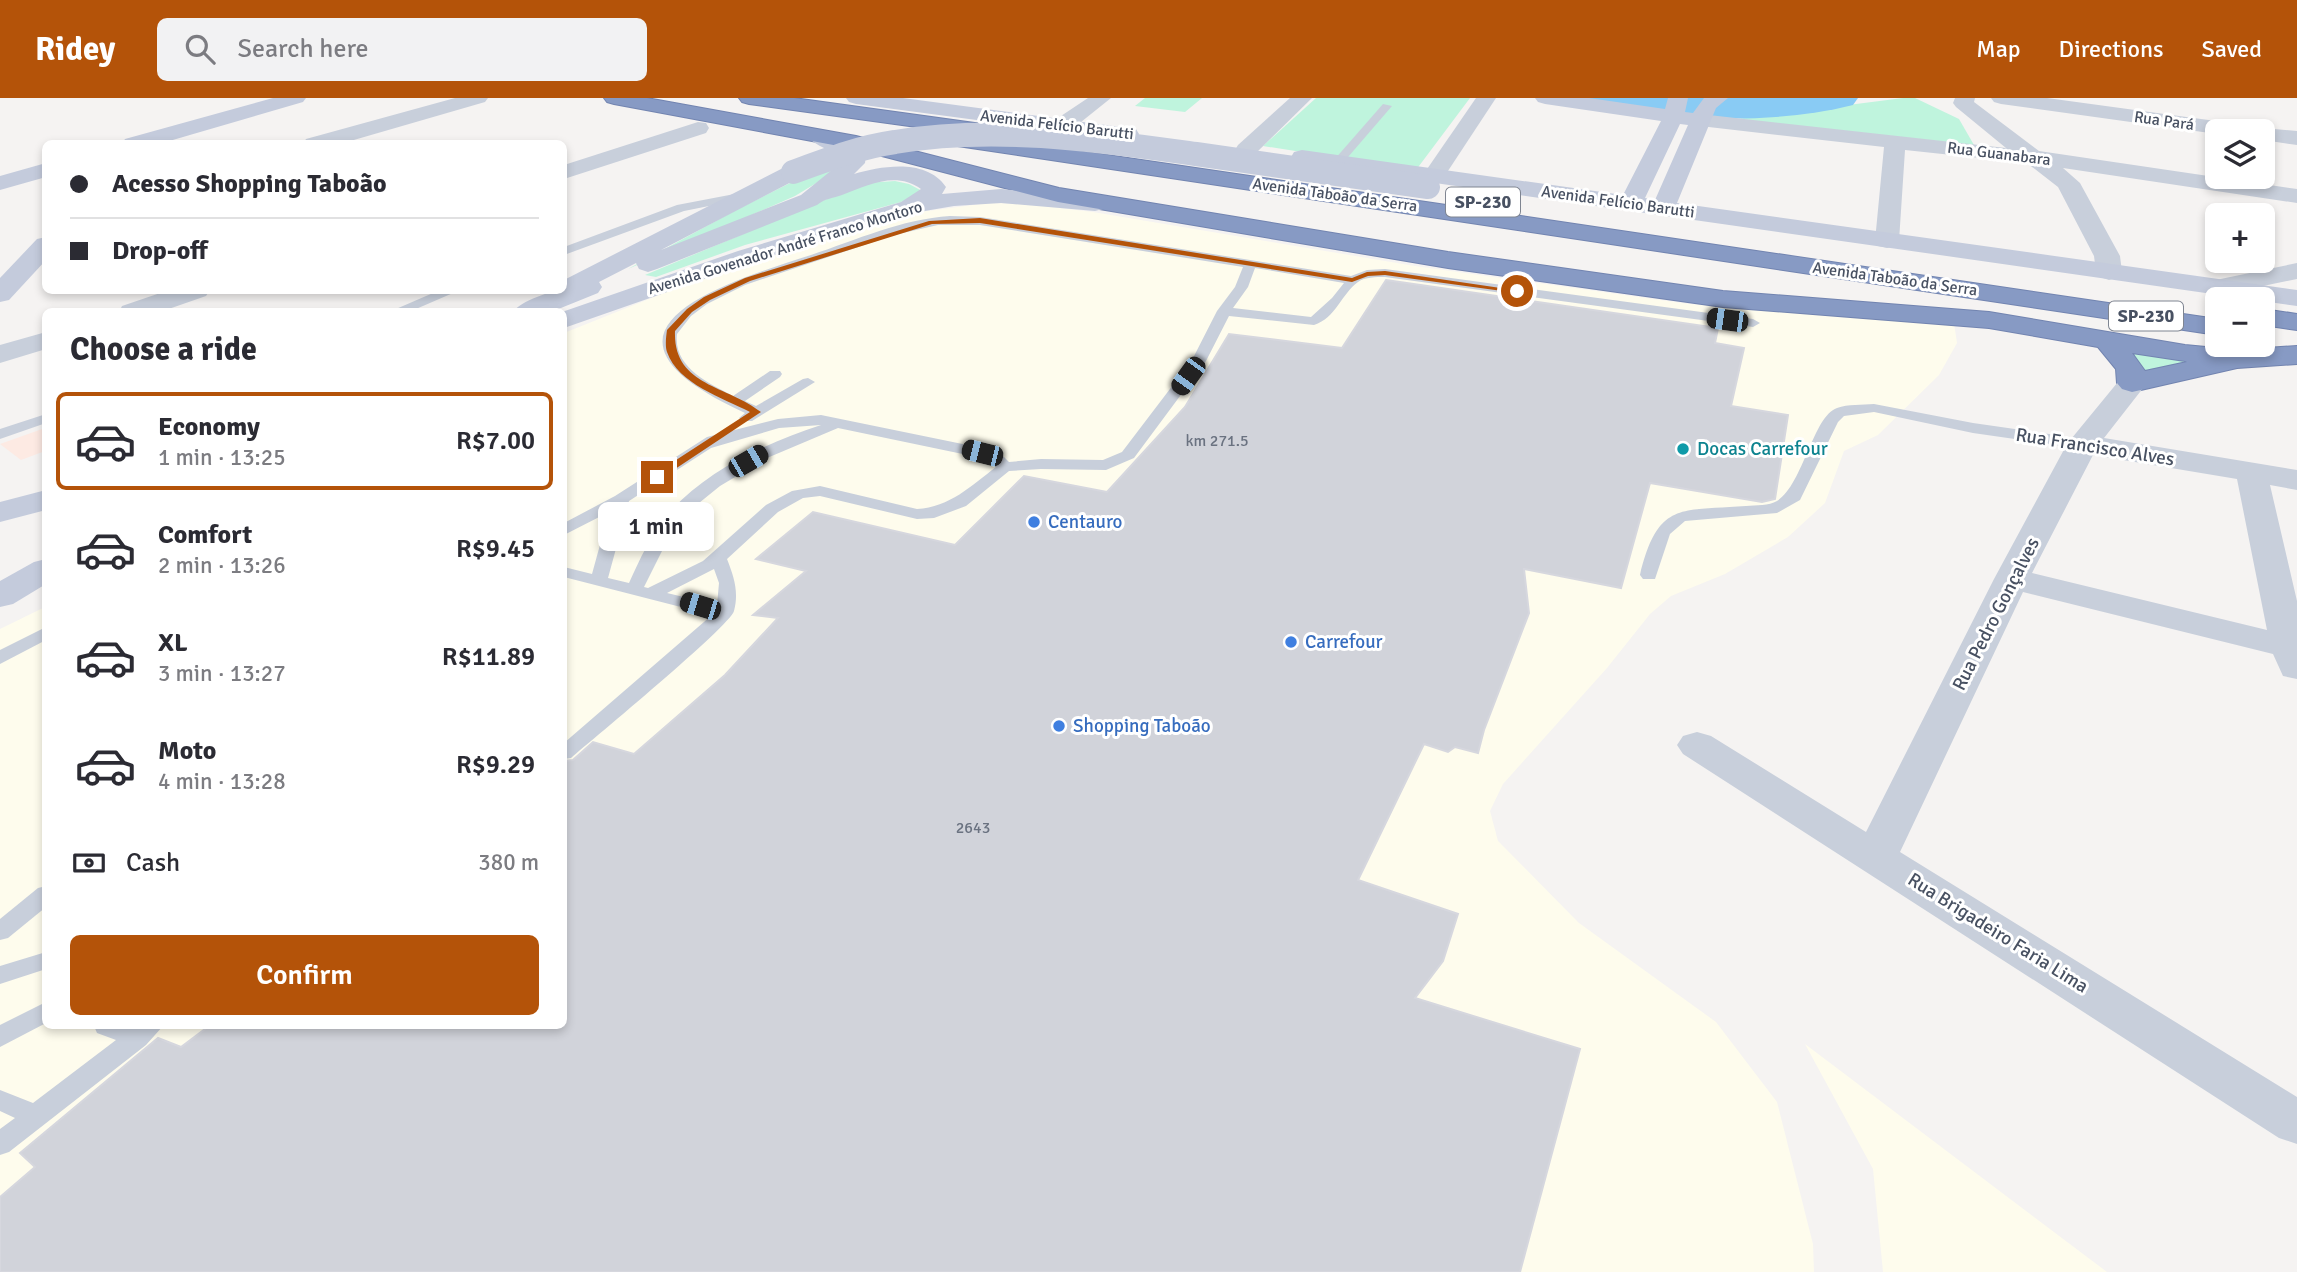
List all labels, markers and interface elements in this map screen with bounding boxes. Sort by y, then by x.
search box [157,18,647,81]
text: Ridey [35,29,115,70]
icon: search [181,30,219,68]
text: Search here [237,33,369,65]
text: Map [1976,34,2021,64]
text: Directions [2059,34,2164,64]
text: Saved [2202,34,2262,64]
street label: Avenida Felício Barutti [979,106,1135,144]
street label: Rua Pará [2133,107,2195,135]
map controls [2205,119,2275,357]
button: layers [2205,119,2275,189]
street label: Rua Guanabara [1946,138,2052,170]
text: Acesso Shopping Taboão [112,168,386,200]
street label: Avenida Taboão da Serra [1251,174,1419,216]
street label: Avenida Felício Barutti [1540,181,1696,223]
road number: SP-230 [1446,188,1520,217]
street label: Avenida Govenador André Franco Montoro [645,197,925,299]
button: + [2205,203,2275,273]
text: Drop-off [112,235,208,267]
street label: Avenida Taboão da Serra [1811,258,1979,300]
route start [1501,275,1533,307]
button: − [2205,287,2275,357]
road number: SP-230 [2109,302,2183,330]
car [1705,307,1750,333]
text: Choose a ride [70,330,257,369]
car [1168,353,1209,399]
icon: car [74,410,137,473]
text: Economy [158,411,260,443]
street label: Rua Francisco Alves [2014,423,2176,471]
text: R$7.00 [456,425,535,457]
house number: km 271.5 [1185,431,1249,451]
place label: Docas Carrefour [1697,437,1828,461]
car [960,438,1005,468]
car [725,441,772,481]
marker: Docas Carrefour [1675,441,1691,457]
text: 1 min · 13:25 [158,443,286,472]
route end [641,461,673,493]
callout: 1 min [599,502,715,550]
place label: Centauro [1048,510,1123,534]
text: 1 min [628,512,684,541]
marker: Centauro [1026,514,1042,530]
icon: car [74,518,137,581]
text: Comfort [158,519,252,551]
text: R$9.45 [456,533,535,565]
street label: Rua Pedro Gonçalves [1947,534,2045,694]
text: 2 min · 13:26 [158,551,286,580]
car [677,590,724,622]
icon: car [74,626,137,689]
text: XL [158,627,188,659]
place label: Carrefour [1305,630,1383,654]
marker: Carrefour [1283,634,1299,650]
text: R$11.89 [442,641,535,673]
text: 3 min · 13:27 [158,659,286,688]
place label: Shopping Taboão [1073,714,1211,738]
marker: Shopping Taboão [1051,718,1067,734]
icon: car [74,734,137,797]
text: Moto [158,735,216,767]
text: R$9.29 [456,749,535,781]
text: 4 min · 13:28 [158,767,286,796]
house number: 2643 [956,818,990,838]
icon: cash [70,844,108,882]
text: Cash [126,847,180,879]
text: 380 m [478,848,539,877]
street label: Rua Brigadeiro Faria Lima [1903,868,2093,998]
button: Confirm [70,935,539,1015]

